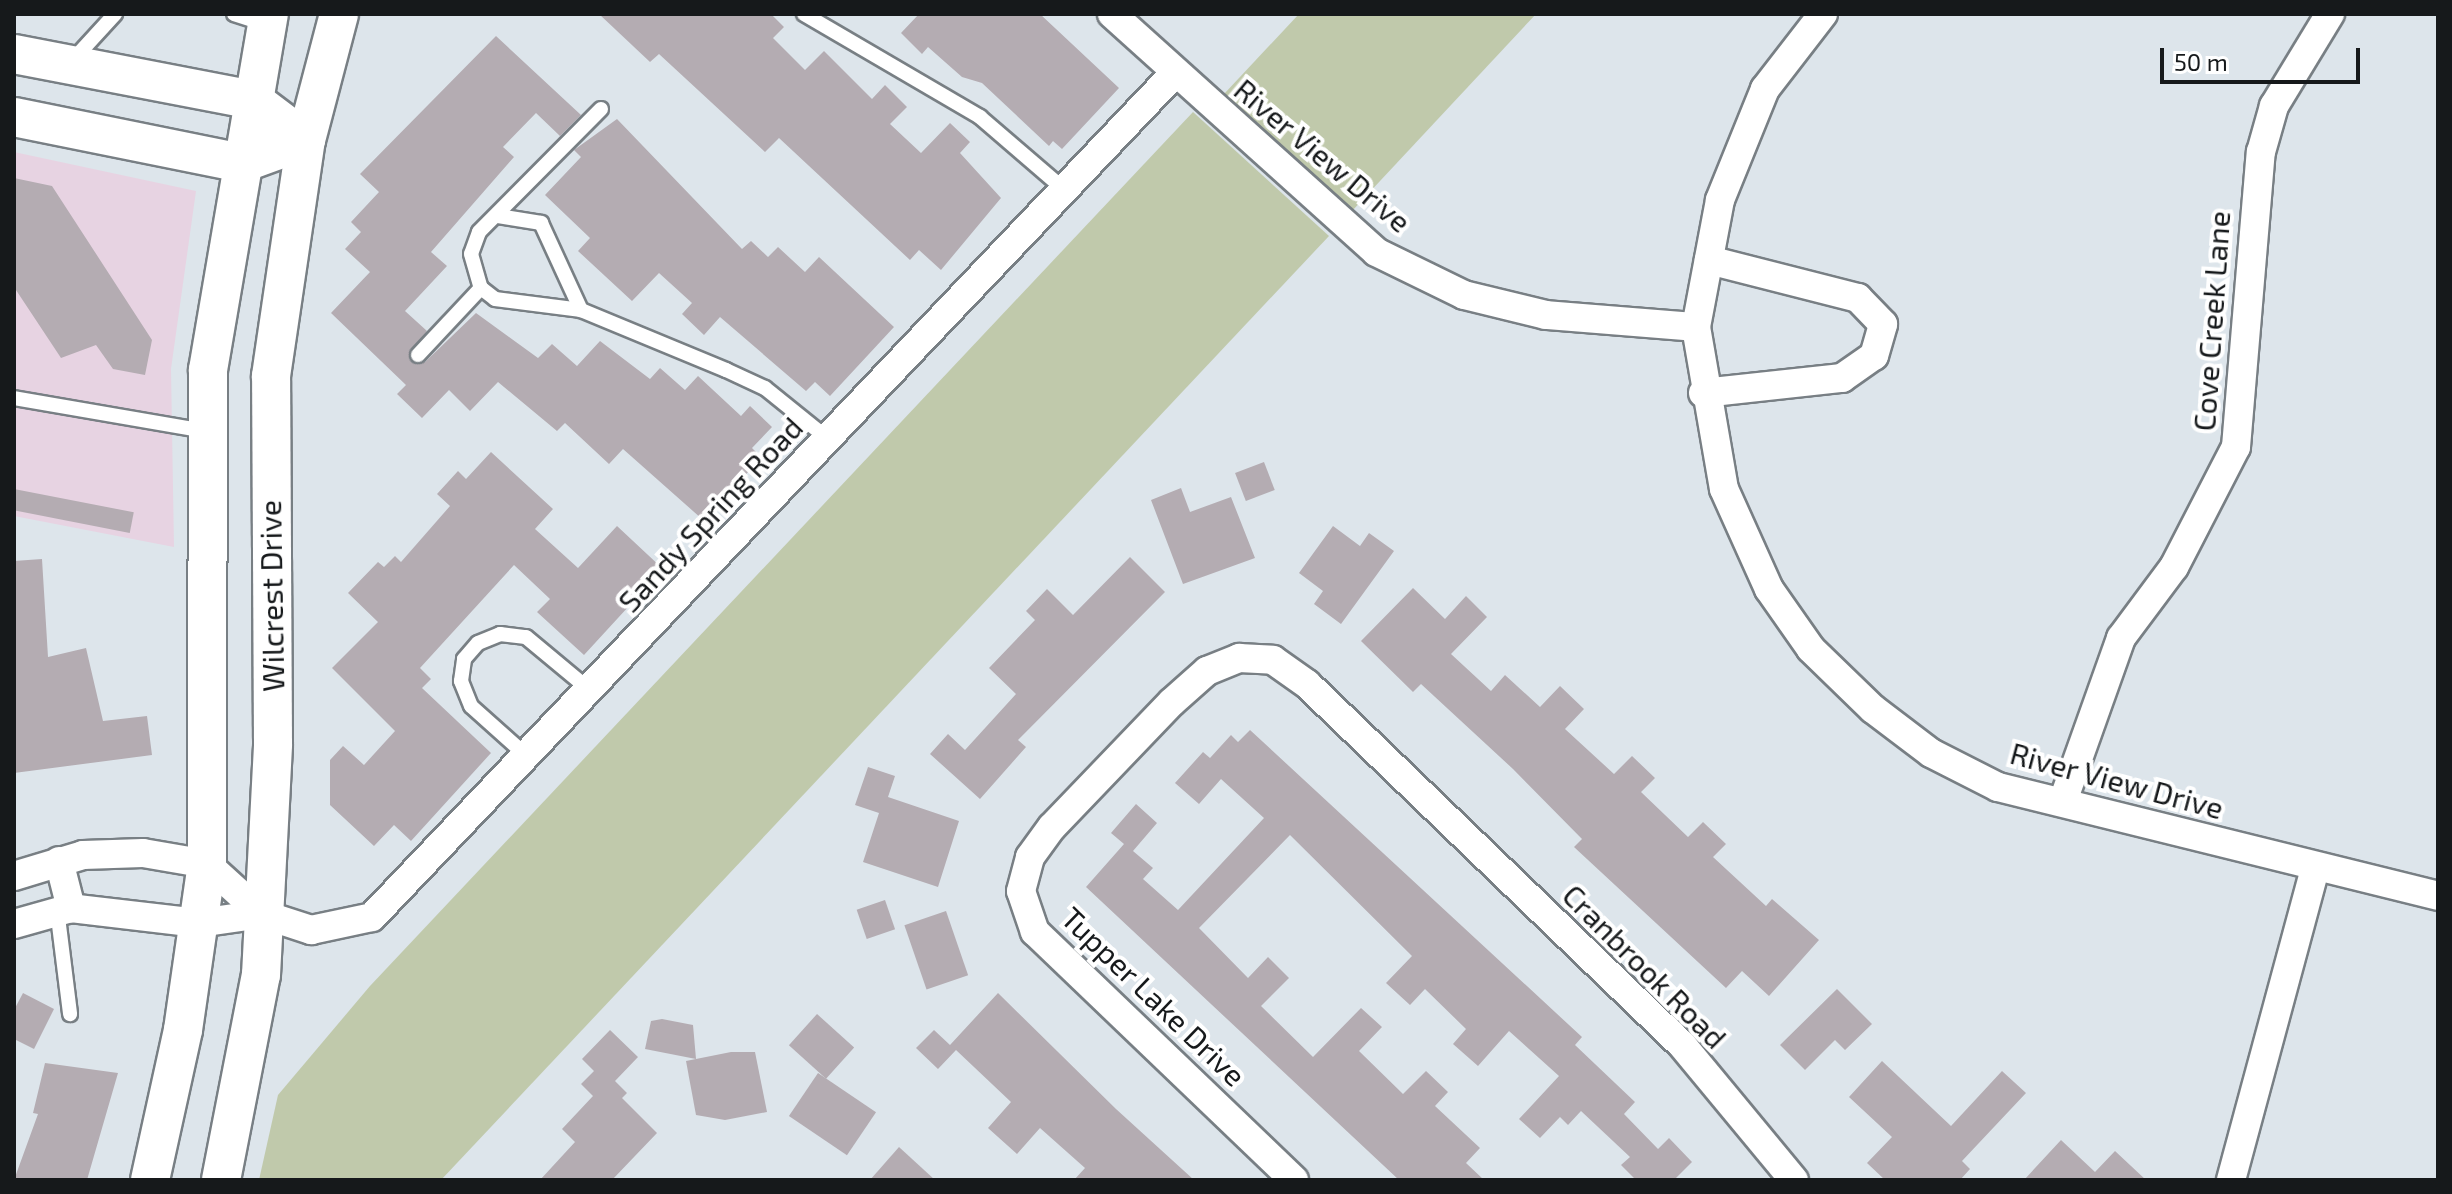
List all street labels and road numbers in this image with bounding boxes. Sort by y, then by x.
street label: River View Drive [1227,70,1419,240]
street label: Cove Creek Lane [2185,210,2237,432]
street label: Sandy Spring Road [610,409,810,619]
street label: Wilcrest Drive [251,500,291,692]
street label: River View Drive [2006,734,2228,826]
street label: Cranbrook Road [1556,877,1734,1055]
street label: Tupper Lake Drive [1054,899,1254,1093]

